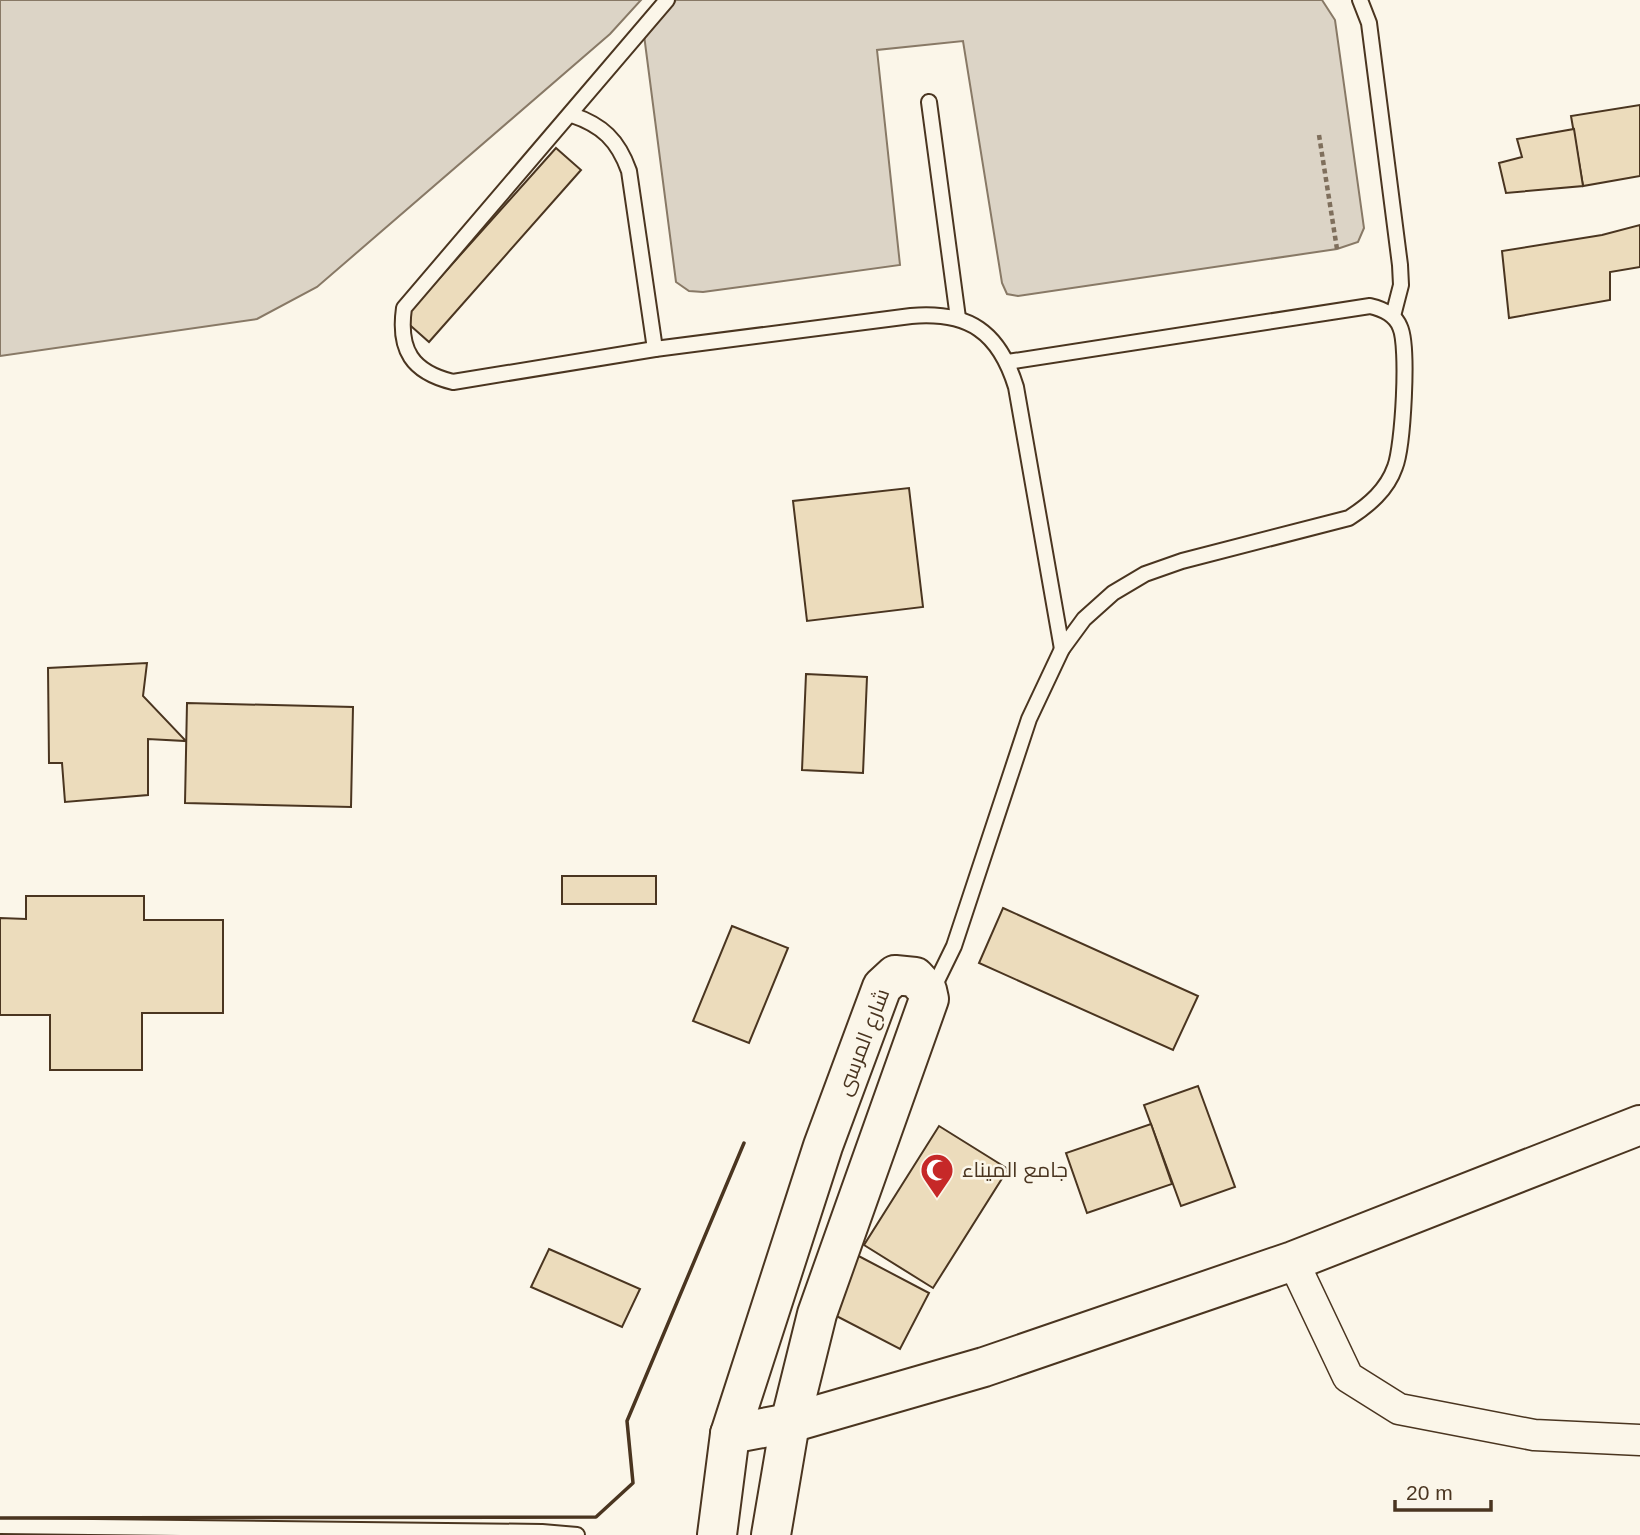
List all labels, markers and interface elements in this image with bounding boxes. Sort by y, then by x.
street label: شارع المرسى [832,985,896,1099]
mosque icon: جامع الميناء [918,1151,956,1200]
place label: جامع الميناء [962,1158,1068,1184]
scale bar [1395,1468,1491,1512]
text: 20 m [1406,1481,1453,1504]

